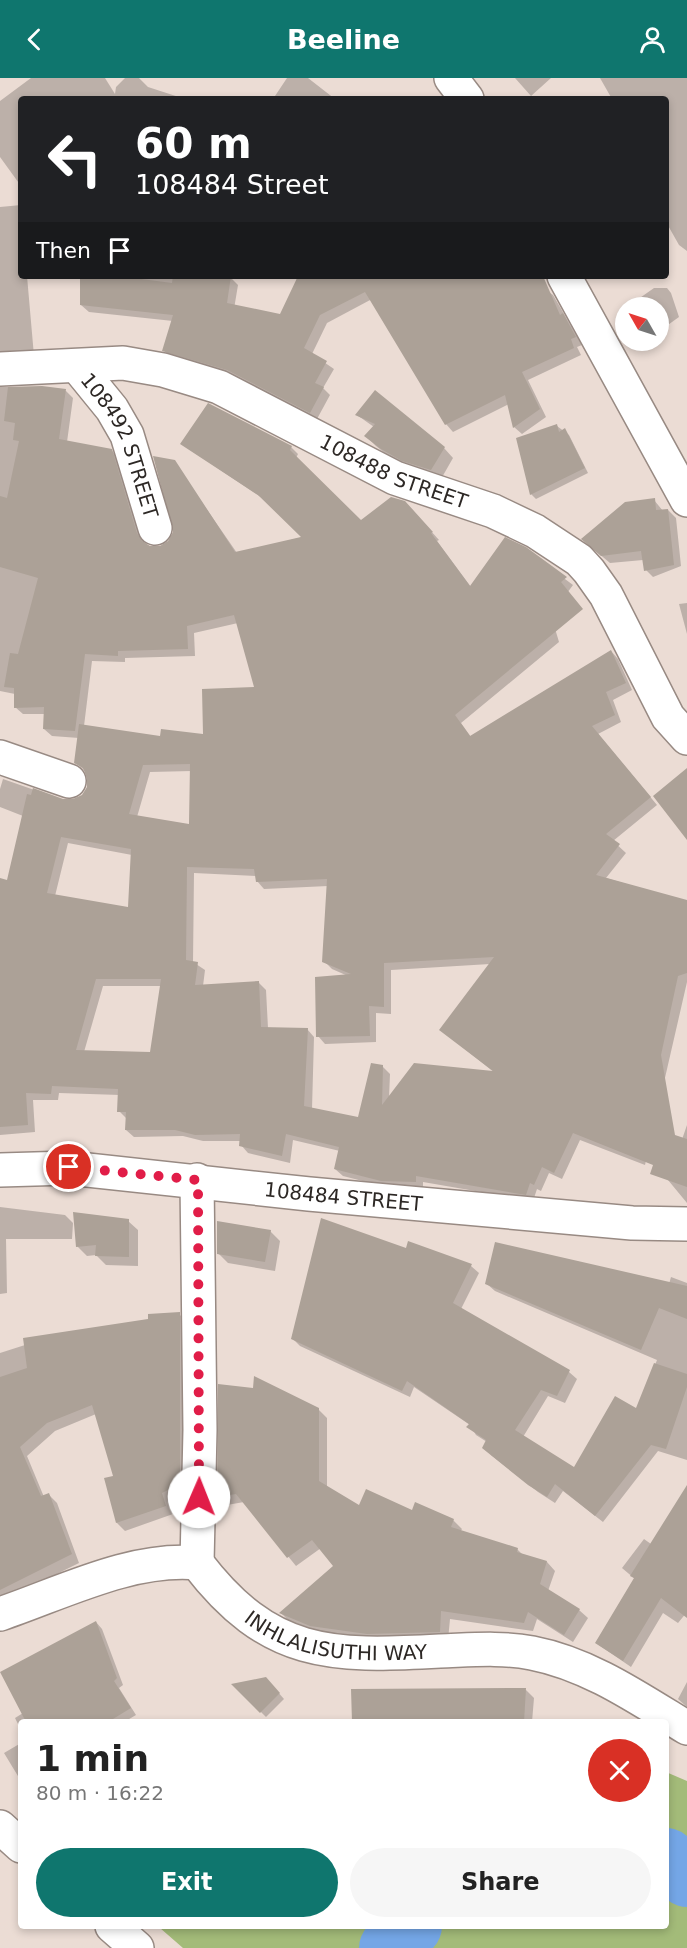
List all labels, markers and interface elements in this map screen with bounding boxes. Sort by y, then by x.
icon: back [18,23,51,56]
icon: person [636,23,669,56]
text: Beeline [287,24,400,55]
text: 60 m [135,119,252,168]
icon: left [36,120,114,198]
text: 108484 Street [135,169,329,200]
icon: arrive [103,234,136,267]
text: Then [36,238,91,263]
north arrow [615,297,669,351]
map controls [615,297,669,351]
street label: 108492 STREET [76,368,164,522]
street label: 108488 STREET [316,429,472,514]
pin [43,1141,94,1192]
icon: arrive [52,1150,85,1183]
street label: 108484 STREET [263,1177,425,1216]
position arrow [167,1465,231,1529]
street label: INHLALISUTHI WAY [240,1606,429,1665]
text: 1 min [36,1738,149,1779]
button: close [588,1739,651,1802]
text: 80 m · 16:22 [36,1781,164,1805]
button: Exit [36,1848,338,1917]
button: Share [350,1848,651,1917]

